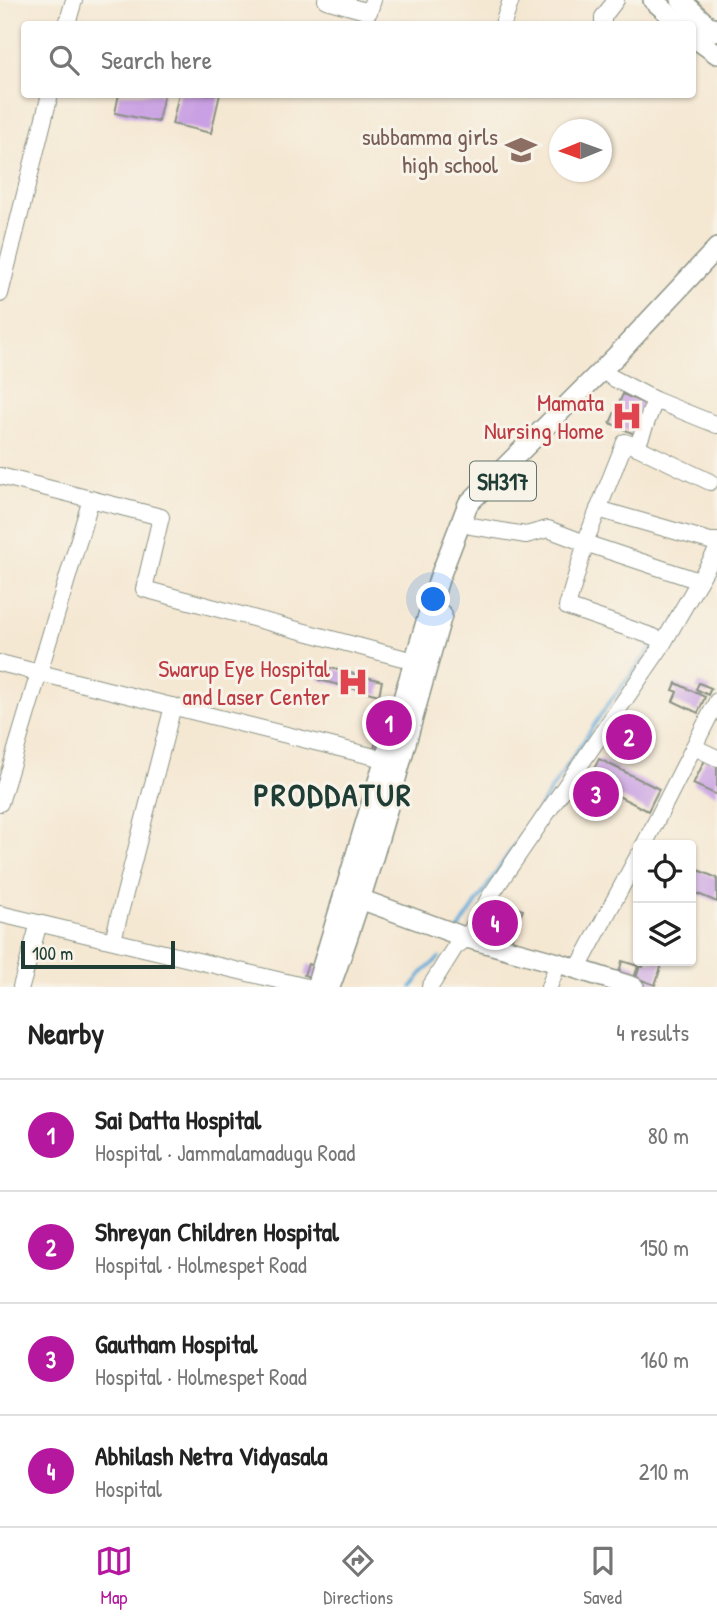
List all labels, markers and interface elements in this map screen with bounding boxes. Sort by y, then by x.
search box [21,21,696,98]
icon: search [45,41,83,79]
text: Search here [101,42,212,77]
north arrow [549,119,612,182]
place label: subbamma girls high school [361,120,499,180]
school or university icon: subbamma girls high school [504,133,538,167]
place label: Mamata Nursing Home [484,386,604,446]
hospital icon: Mamata Nursing Home [610,399,644,433]
road number: SH317 [470,461,536,500]
your location [416,582,450,616]
place label: Swarup Eye Hospital and Laser Center [158,652,331,712]
hospital icon: Swarup Eye Hospital and Laser Center [336,665,370,699]
pin: 1 [366,697,412,749]
pin: 2 [606,711,652,763]
pin: 3 [573,768,619,820]
district label: PRODDATUR [254,773,412,816]
map controls [633,840,696,966]
button: locate [633,840,696,903]
pin: 4 [472,897,518,949]
button: layers [633,903,696,966]
scale bar [21,938,175,970]
text: 100 m [32,940,73,966]
text: Nearby [28,1013,104,1053]
text: 4 results [616,1017,689,1048]
text: Sai Datta Hospital [95,1102,261,1137]
text: 1 [47,1120,55,1151]
text: 80 m [648,1120,689,1151]
text: Hospital · Jammalamadugu Road [95,1137,355,1168]
text: Shreyan Children Hospital [95,1214,339,1249]
text: 2 [46,1232,56,1263]
text: 150 m [640,1232,689,1263]
text: Hospital · Holmespet Road [95,1249,307,1280]
text: Gautham Hospital [95,1326,257,1361]
text: 3 [46,1344,56,1375]
text: 160 m [640,1344,689,1375]
text: Hospital · Holmespet Road [95,1361,307,1392]
text: Abhilash Netra Vidyasala [95,1438,328,1473]
text: 4 [47,1456,55,1487]
text: 210 m [639,1456,689,1487]
text: Hospital [95,1473,162,1504]
tab: Map [95,1542,133,1610]
tab: Directions [323,1542,393,1610]
tab: Saved [583,1542,622,1610]

